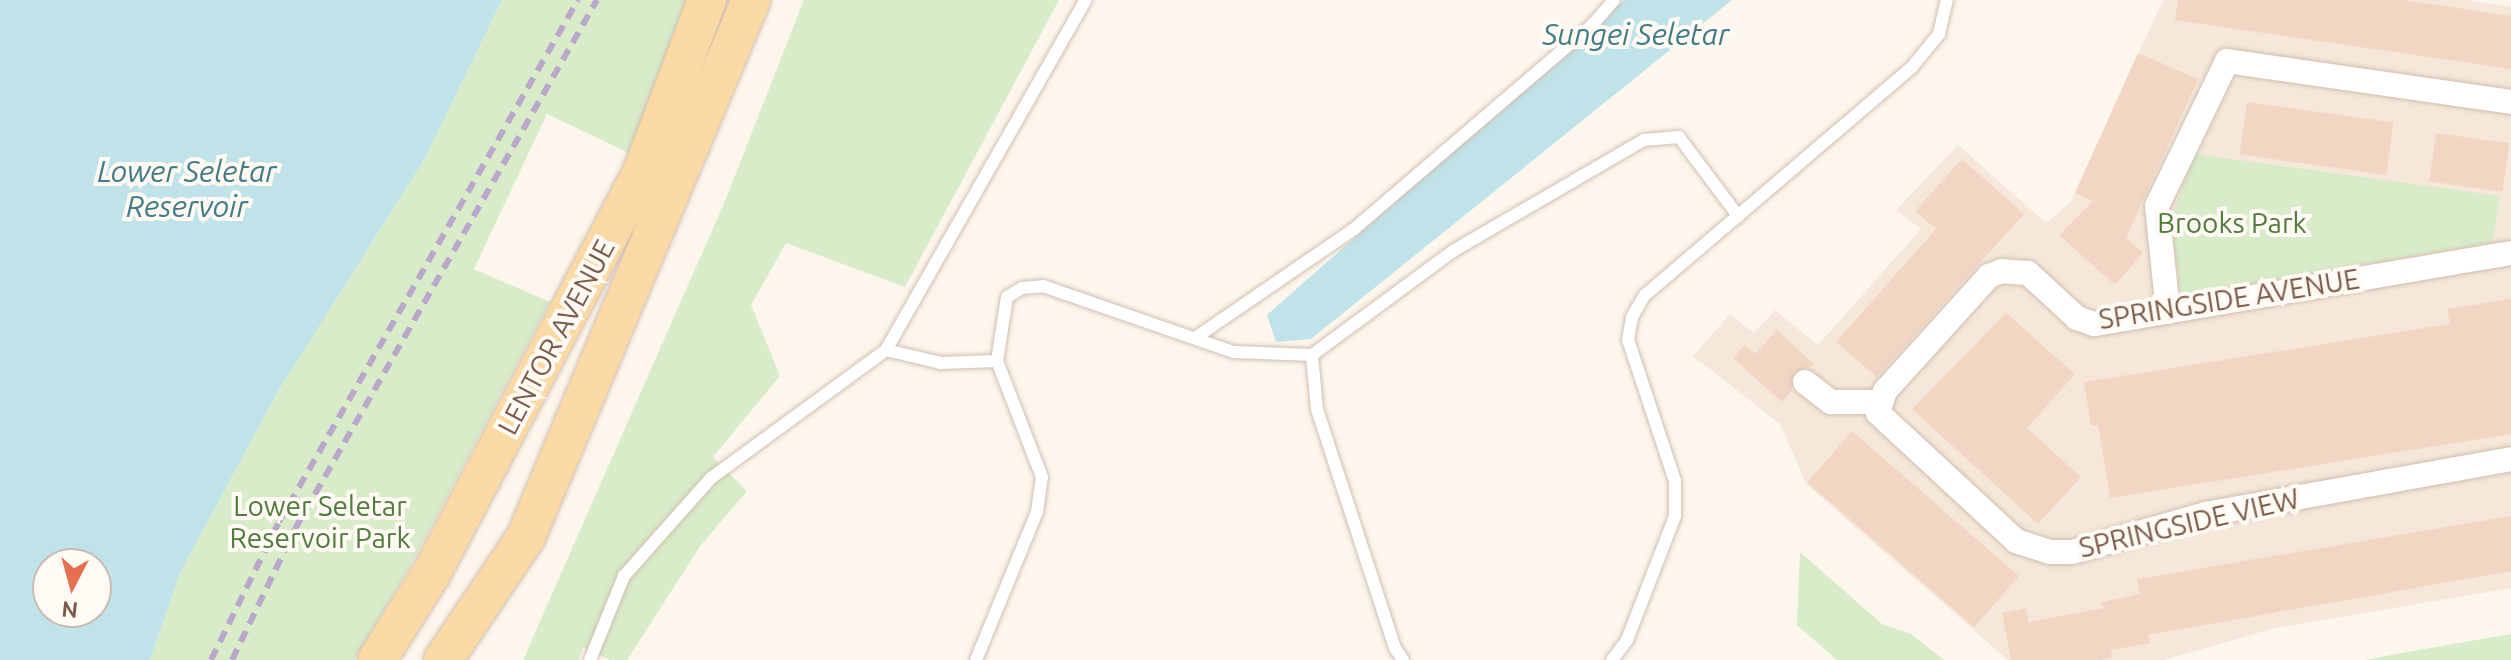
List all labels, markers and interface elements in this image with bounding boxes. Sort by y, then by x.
water label: Sungei Seletar [1543,16,1729,52]
water label: Lower Seletar Reservoir [97,153,277,224]
park label: Brooks Park [2157,206,2307,240]
street label: LENTOR AVENUE [491,234,621,440]
street label: SPRINGSIDE AVENUE [2096,262,2362,336]
street label: SPRINGSIDE VIEW [2076,481,2302,565]
park label: Lower Seletar Reservoir Park [229,489,411,555]
north arrow [32,548,112,628]
text: N [60,597,79,624]

